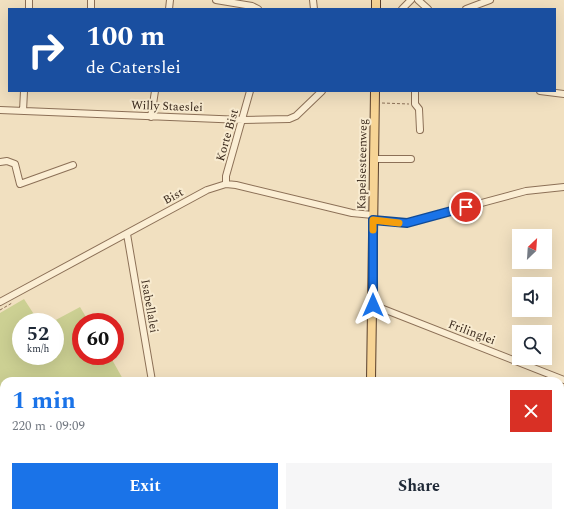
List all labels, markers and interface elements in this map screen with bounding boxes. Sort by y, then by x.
text: 100 m [86,15,165,58]
icon: right [20,24,72,76]
text: de Caterslei [86,54,181,81]
street label: Willy Staeslei [131,96,203,117]
street label: Korte Bist [211,107,244,164]
street label: Kapelsesteenweg [352,119,373,209]
street label: Bist [159,183,187,210]
pin [449,190,483,224]
icon: arrive [455,196,477,218]
north arrow [512,229,552,269]
map controls [512,229,552,365]
button: sound [512,277,552,317]
street label: Isabellalei [135,278,164,335]
position arrow [352,284,394,326]
speed limit sign: 60 [72,313,124,365]
street label: Frilinglei [445,315,498,350]
text: 52 [27,319,49,349]
button: search [512,325,552,365]
text: km/h [27,341,49,357]
text: 1 min [12,383,76,419]
button: close [510,390,552,432]
text: 220 m · 09:09 [12,416,85,436]
button: Exit [12,463,278,509]
button: Share [286,463,552,509]

